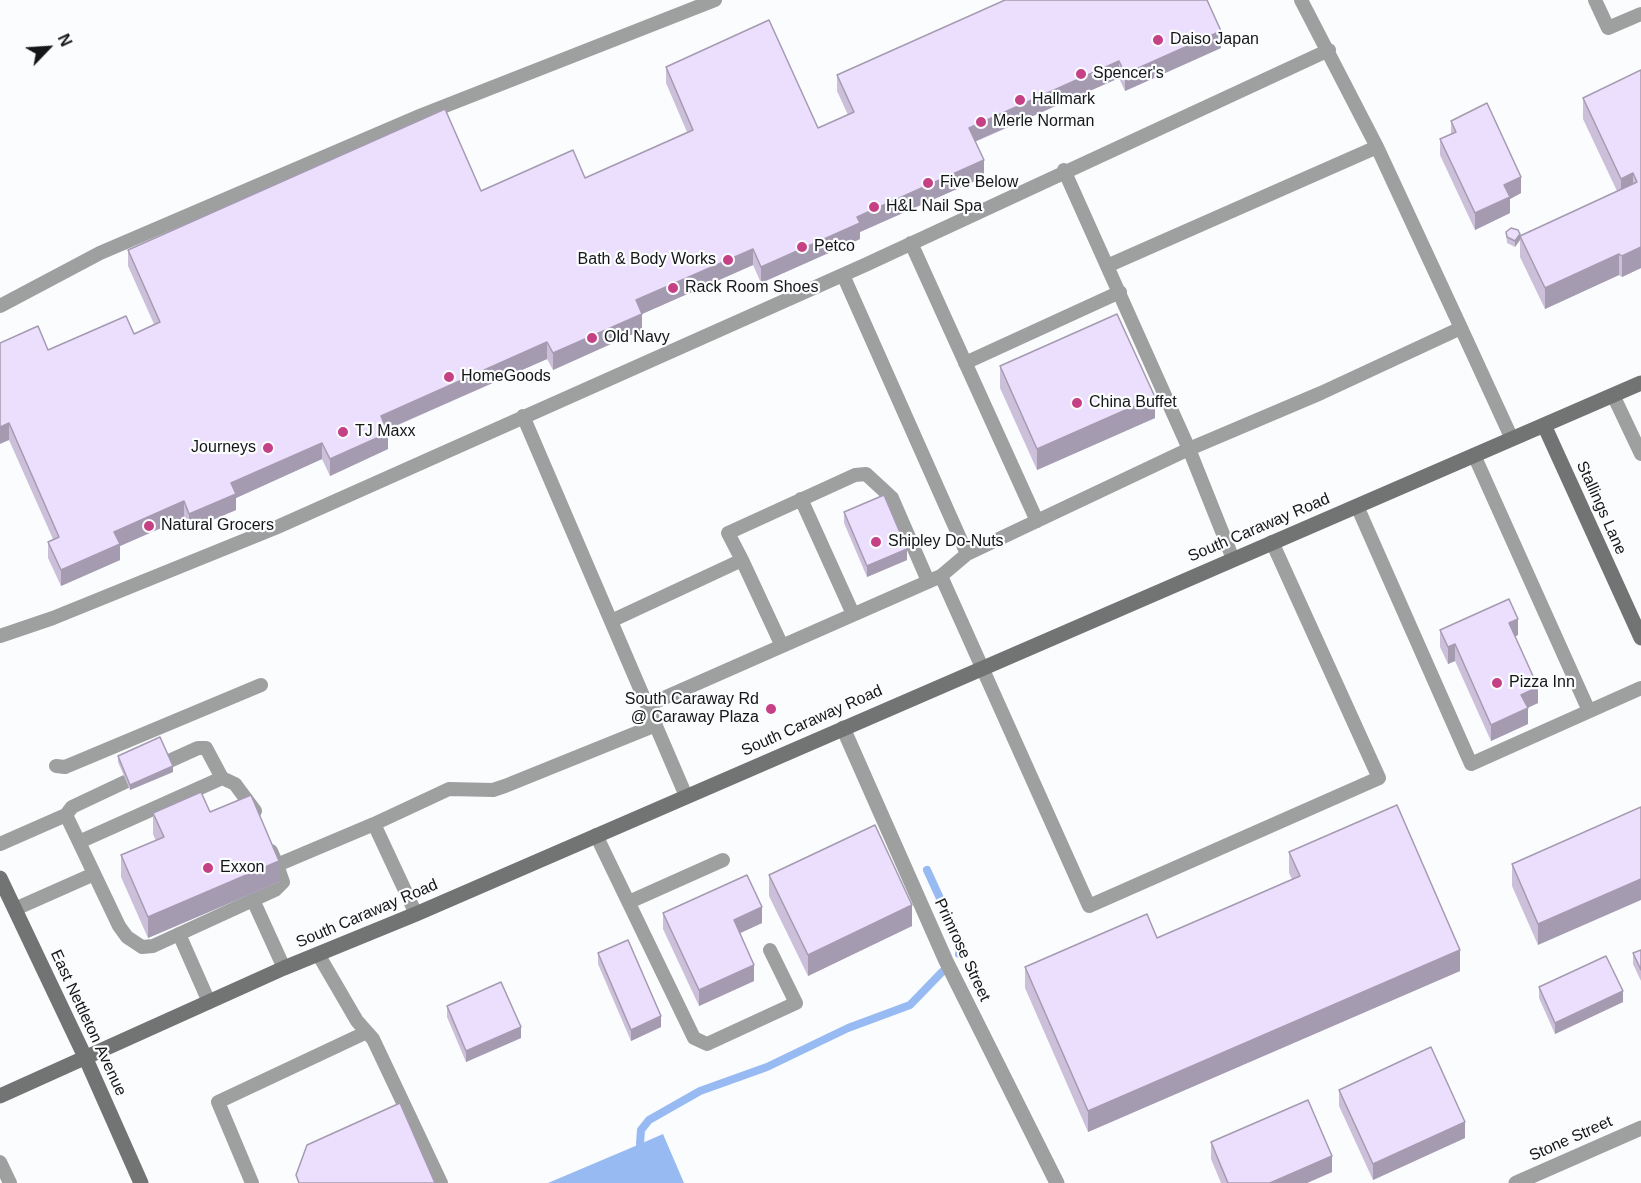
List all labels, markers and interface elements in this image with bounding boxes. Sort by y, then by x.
north arrow [18,18,78,78]
place label: Daiso Japan [1170,30,1259,50]
text: N [55,31,75,49]
marker: Daiso Japan [1151,33,1165,47]
place label: Spencer's [1093,64,1164,84]
marker: Spencer's [1074,67,1088,81]
place label: Hallmark [1032,90,1095,110]
marker: Hallmark [1013,93,1027,107]
place label: Merle Norman [993,112,1094,132]
marker: Merle Norman [974,115,988,129]
place label: Five Below [940,173,1018,193]
marker: Five Below [921,176,935,190]
place label: H&L Nail Spa [886,197,982,217]
marker: H&L Nail Spa [867,200,881,214]
place label: Petco [814,237,855,257]
marker: Petco [795,240,809,254]
place label: Bath & Body Works [578,250,716,270]
marker: Bath & Body Works [721,253,735,267]
place label: Rack Room Shoes [685,278,818,298]
marker: Rack Room Shoes [666,281,680,295]
place label: Old Navy [604,328,670,348]
marker: Old Navy [585,331,599,345]
place label: HomeGoods [461,367,551,387]
marker: HomeGoods [442,370,456,384]
place label: China Buffet [1089,393,1177,413]
marker: China Buffet [1070,396,1084,410]
place label: TJ Maxx [355,422,415,442]
marker: TJ Maxx [336,425,350,439]
place label: Journeys [191,438,256,458]
marker: Journeys [261,441,275,455]
street label: Stallings Lane [1572,458,1630,558]
street label: South Caraway Road [1185,489,1333,567]
place label: Natural Grocers [161,516,274,536]
marker: Natural Grocers [142,519,156,533]
place label: Shipley Do-Nuts [888,532,1004,552]
marker: Shipley Do-Nuts [869,535,883,549]
place label: Pizza Inn [1509,673,1575,693]
marker: Pizza Inn [1490,676,1504,690]
street label: South Caraway Road [739,681,885,761]
place label: South Caraway Rd @ Caraway Plaza [625,690,759,728]
marker: South Caraway Rd @ Caraway Plaza [764,702,778,716]
place label: Exxon [220,858,264,878]
marker: Exxon [201,861,215,875]
street label: South Caraway Road [293,875,441,953]
street label: Primrose Street [930,896,994,1004]
street label: East Nettleton Avenue [46,947,130,1099]
street label: Stone Street [1526,1112,1616,1166]

